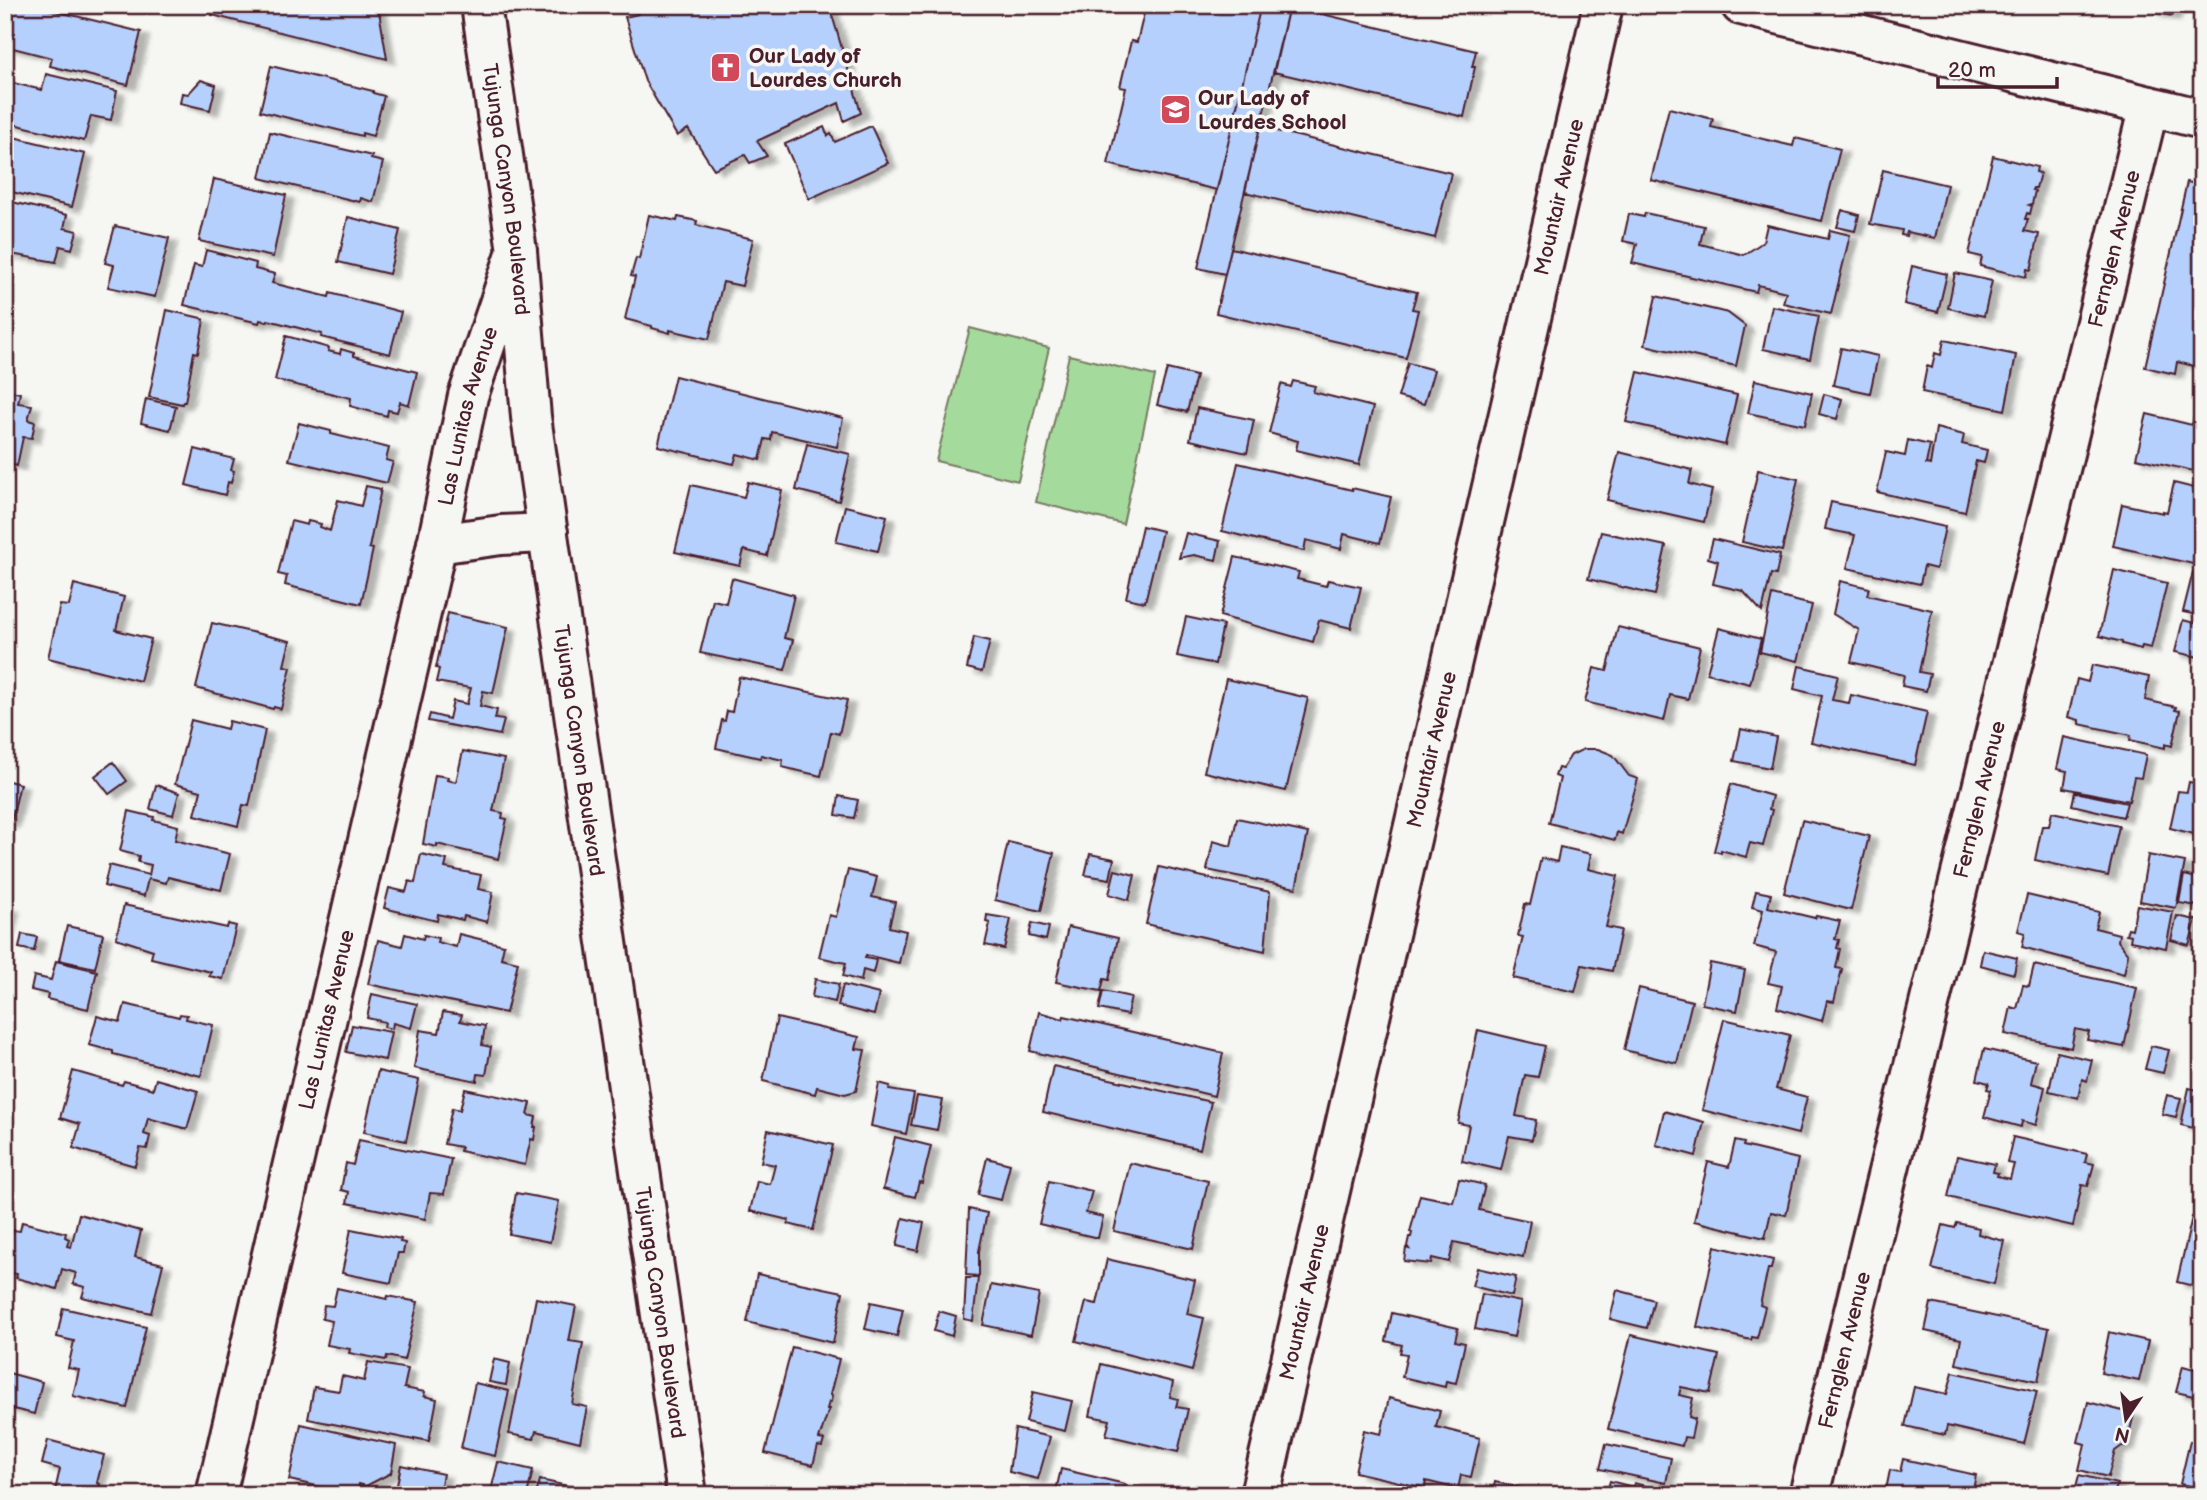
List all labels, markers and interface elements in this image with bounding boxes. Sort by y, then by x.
place label: Our Lady of Lourdes Church [749,44,902,93]
scale bar [1938,46,2056,90]
church icon: Our Lady of Lourdes Church [709,51,743,85]
text: 20 m [1948,58,1996,83]
street label: Tujunga Canyon Boulevard [477,62,535,316]
place label: Our Lady of Lourdes School [1198,86,1347,135]
school or university icon: Our Lady of Lourdes School [1158,93,1192,127]
street label: Mountair Avenue [1529,116,1589,278]
street label: Fernglen Avenue [2083,168,2145,330]
street label: Las Lunitas Avenue [433,323,503,508]
street label: Tujunga Canyon Boulevard [549,623,610,878]
street label: Mountair Avenue [1402,669,1462,830]
street label: Fernglen Avenue [1948,718,2011,881]
street label: Las Lunitas Avenue [293,927,359,1112]
street label: Tujunga Canyon Boulevard [630,1185,691,1440]
street label: Mountair Avenue [1274,1221,1335,1383]
street label: Fernglen Avenue [1813,1269,1876,1431]
north arrow [2092,1384,2162,1454]
text: N [2113,1421,2132,1447]

